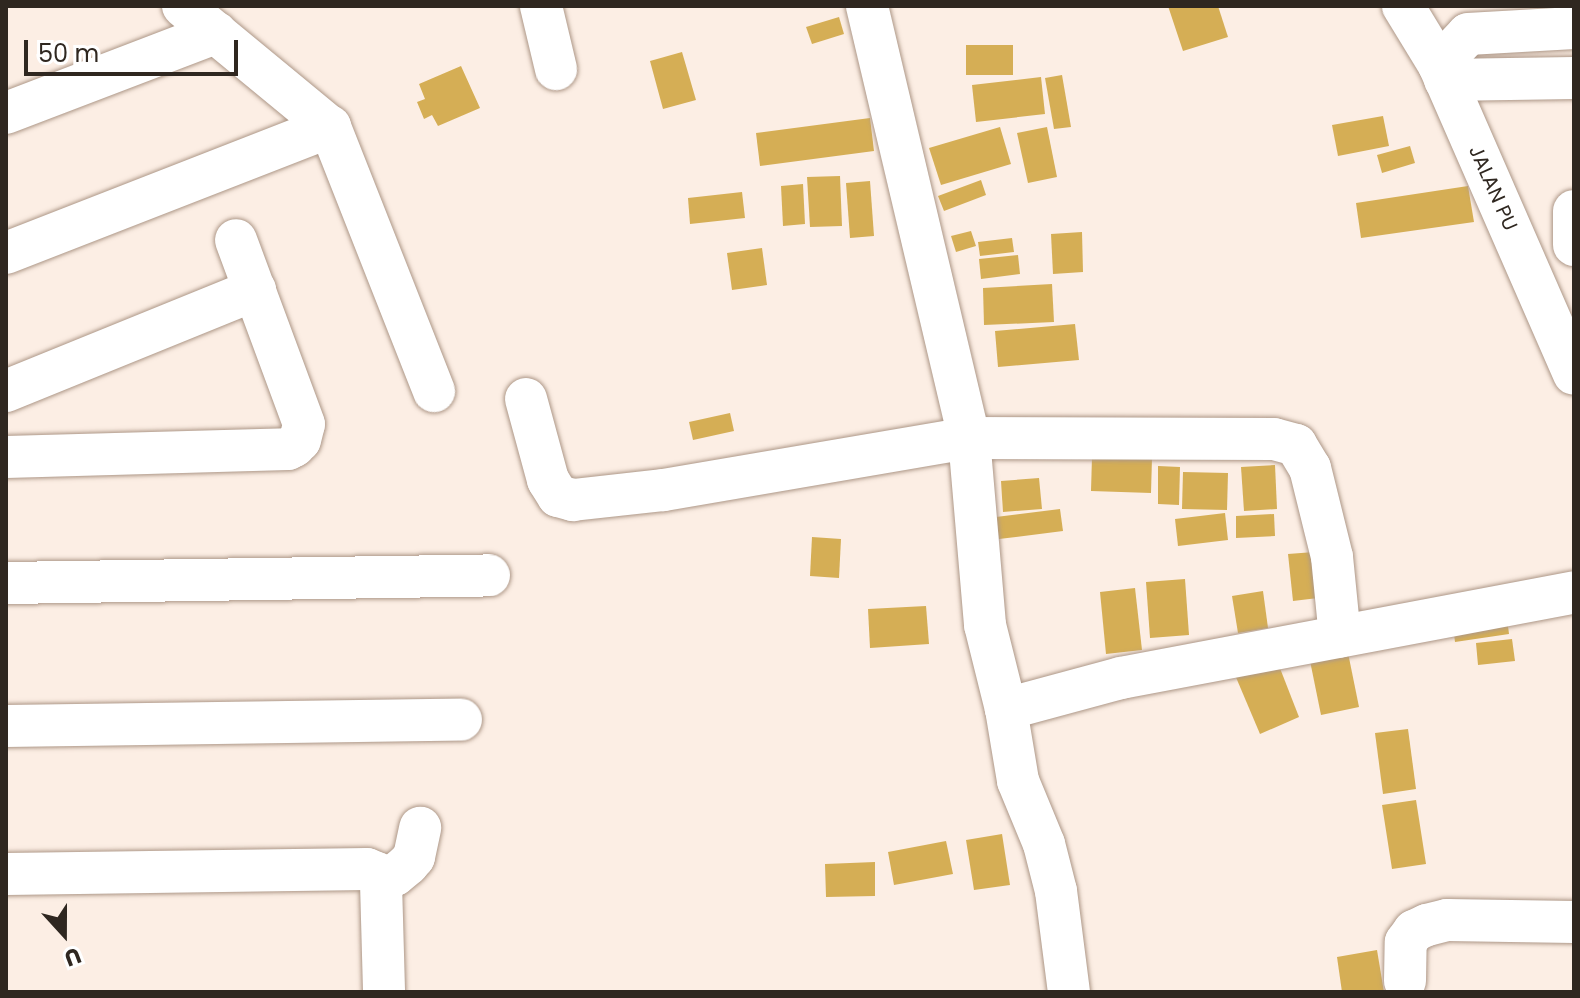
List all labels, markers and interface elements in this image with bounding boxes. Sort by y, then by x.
scale bar [28,24,242,74]
text: 50 m [38,37,99,70]
street label: JALAN PU [1464,142,1522,234]
north arrow [24,894,104,974]
text: U [60,940,86,974]

